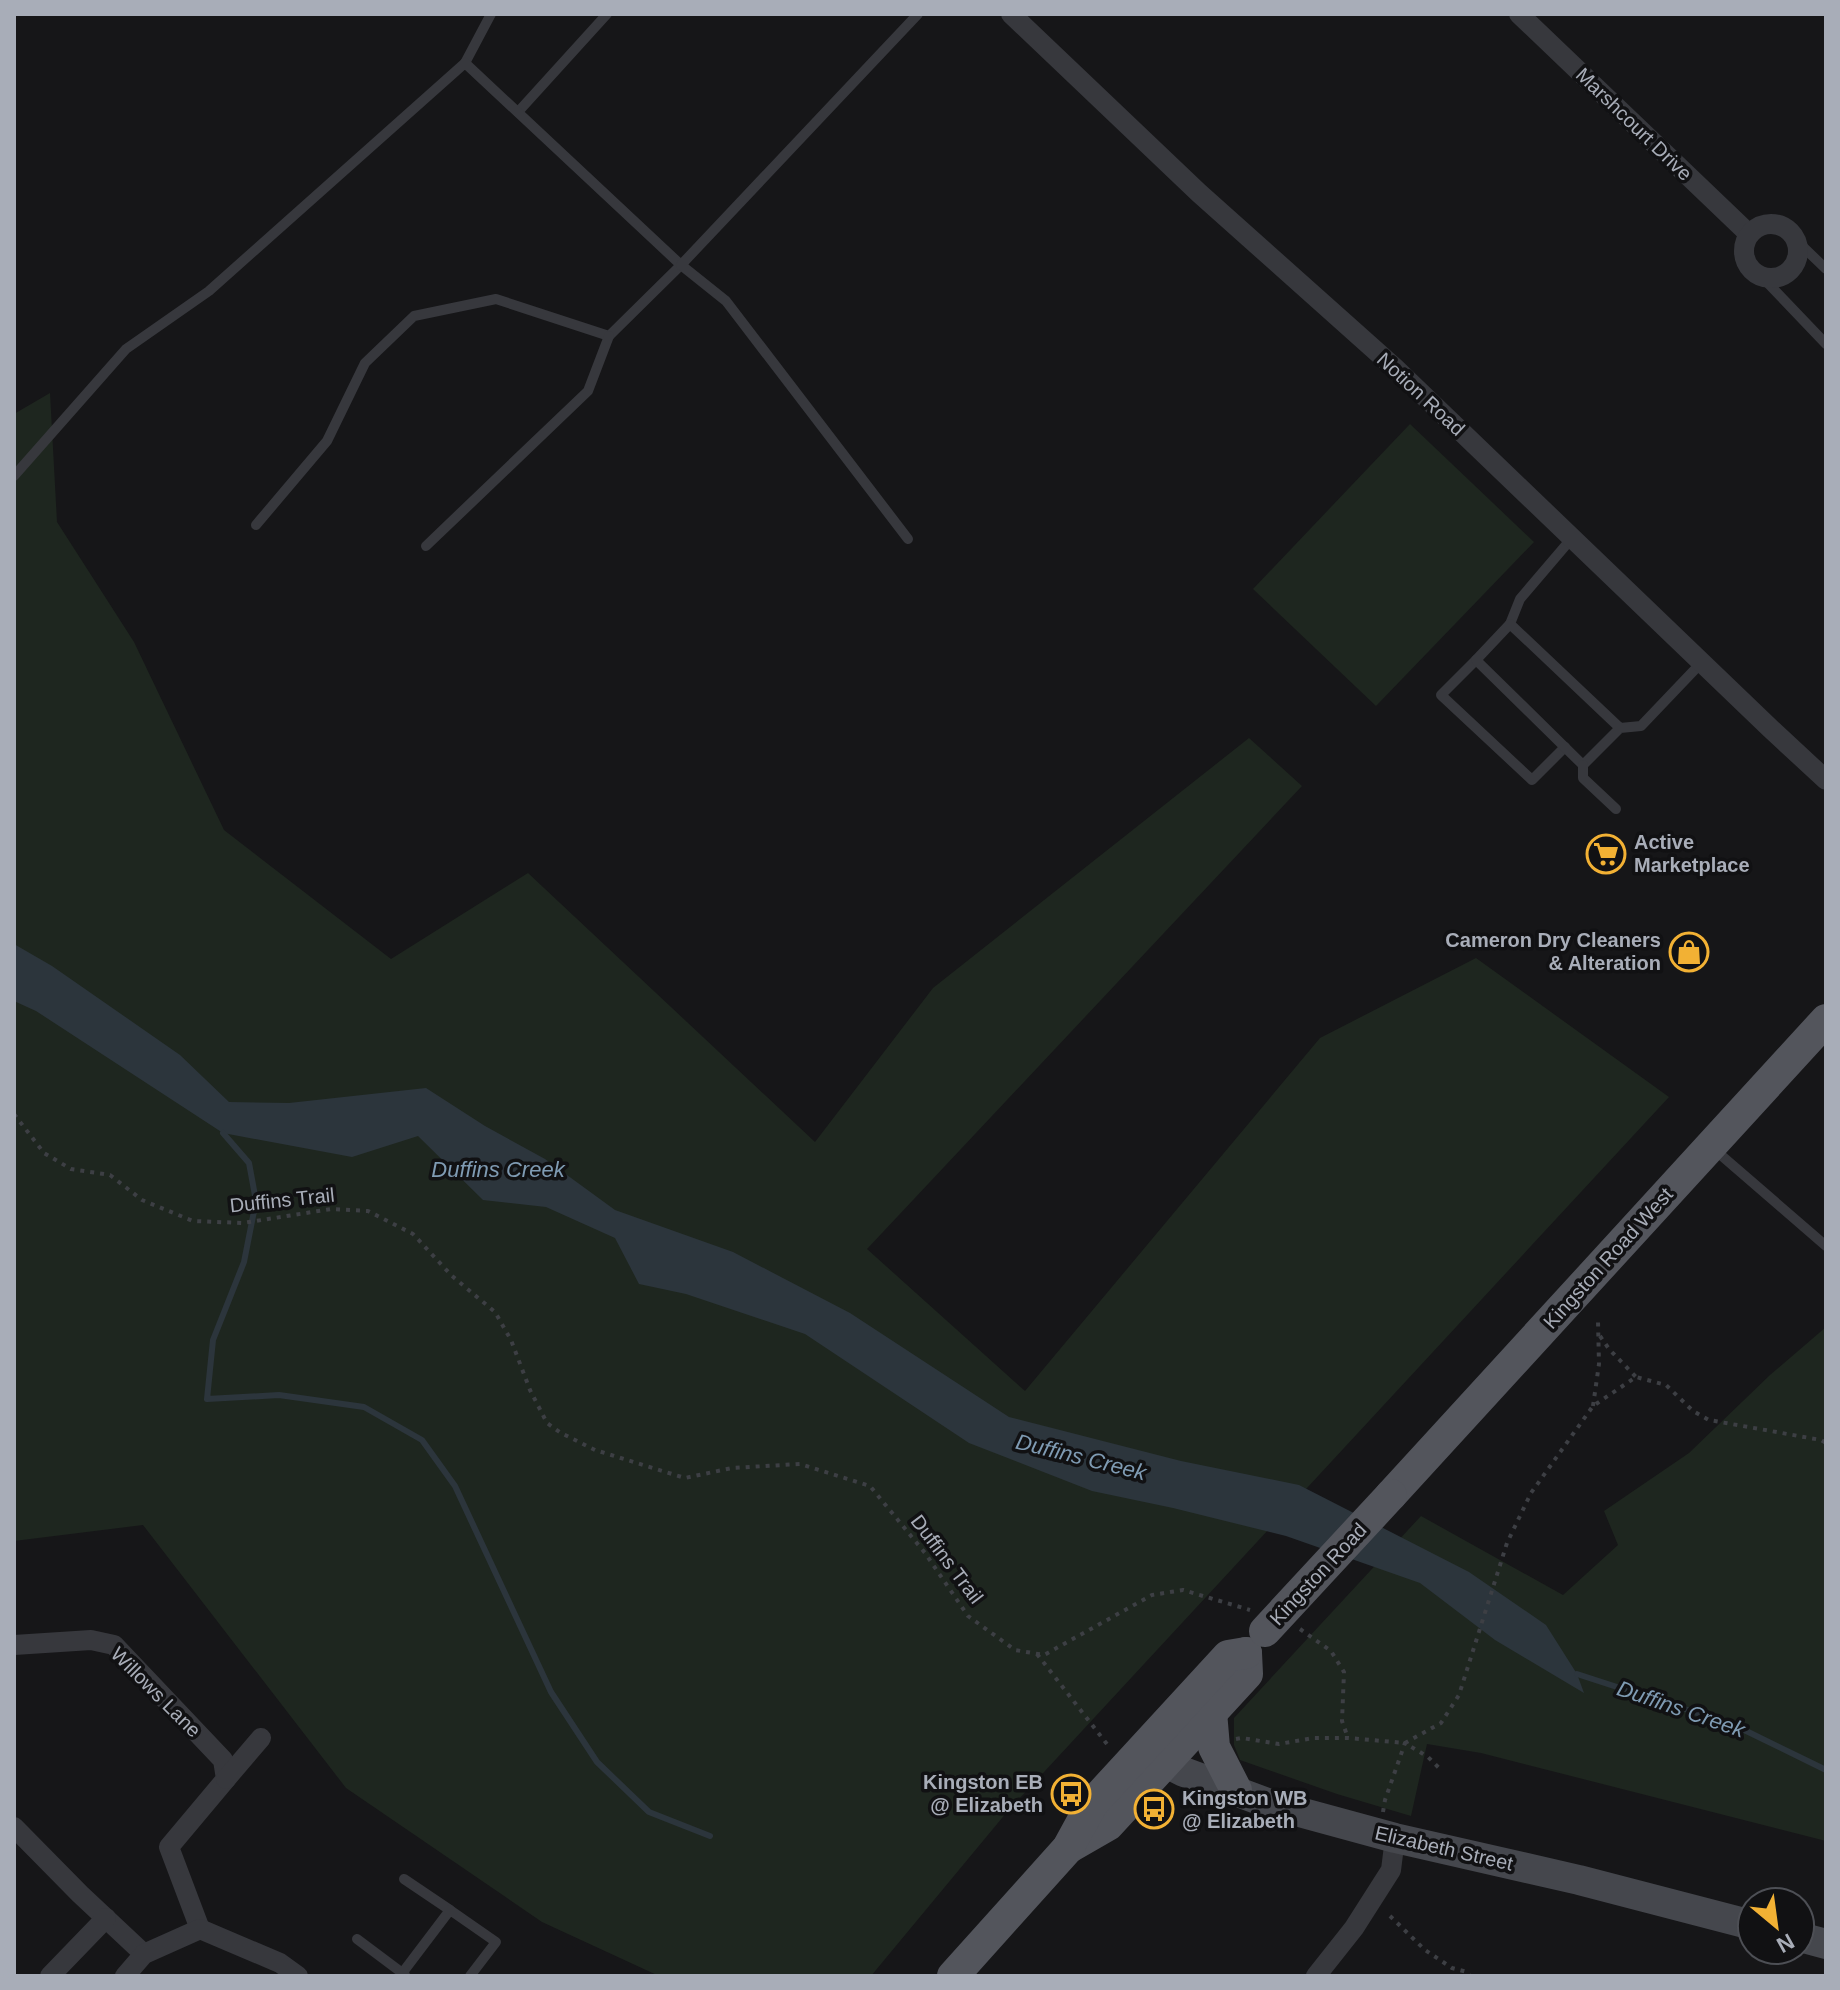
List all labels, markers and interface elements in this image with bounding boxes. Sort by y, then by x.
street label: Marshcourt Drive [1572,63,1696,185]
street label: Notion Road [1373,348,1469,440]
place label: Active Marketplace [1634,831,1750,876]
supermarket icon: Active Marketplace [1585,833,1627,875]
place label: Cameron Dry Cleaners & Alteration [1445,929,1661,974]
shop icon: Cameron Dry Cleaners & Alteration [1668,931,1710,973]
water label: Duffins Creek [431,1157,566,1182]
street label: Kingston Road West [1539,1183,1677,1333]
street label: Duffins Trail [229,1184,335,1216]
water label: Duffins Creek [1013,1429,1150,1485]
street label: Duffins Trail [907,1510,987,1608]
street label: Kingston Road [1265,1519,1371,1629]
street label: Willows Lane [107,1643,205,1741]
water label: Duffins Creek [1614,1675,1749,1743]
place label: Kingston EB @ Elizabeth [923,1771,1043,1816]
bus stop icon: Kingston EB @ Elizabeth [1050,1773,1092,1815]
place label: Kingston WB @ Elizabeth [1182,1787,1308,1832]
bus stop icon: Kingston WB @ Elizabeth [1133,1788,1175,1830]
street label: Elizabeth Street [1373,1821,1516,1875]
north arrow [1736,1886,1816,1966]
text: N [1772,1928,1798,1958]

